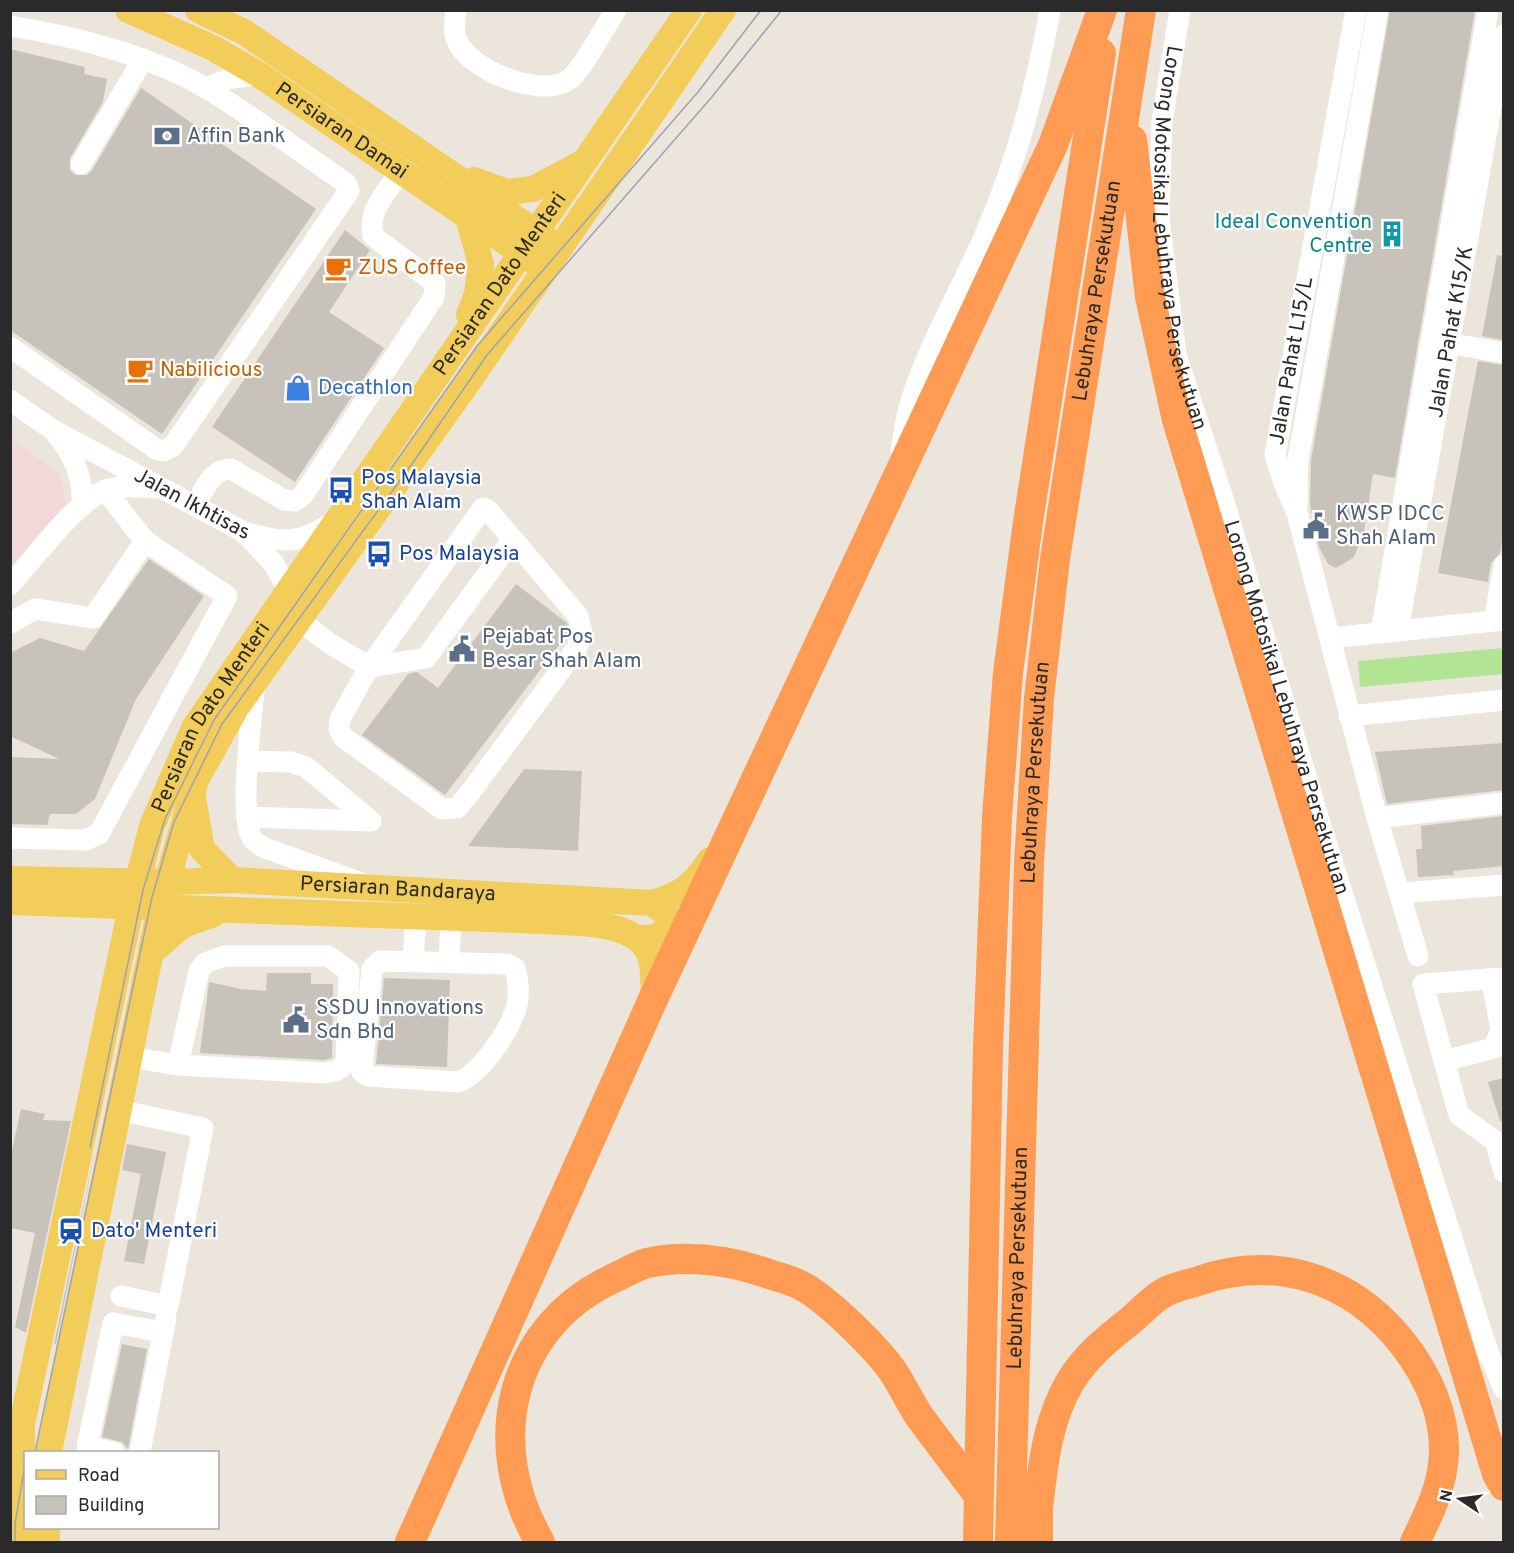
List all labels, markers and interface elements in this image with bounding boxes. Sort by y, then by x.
street label: Lorong Motosikal Lebuhraya Persekutuan [1145,43,1213,434]
street label: Persiaran Damai [270,76,413,185]
bank icon: Affin Bank [152,121,182,151]
place label: Affin Bank [187,123,286,150]
street label: Lebuhraya Persekutuan [1066,178,1128,403]
street label: Persiaran Dato Menteri [427,187,573,381]
place label: Ideal Convention Centre [1215,209,1372,260]
building icon: Ideal Convention Centre [1377,219,1407,249]
street label: Jalan Pahat K15/K [1423,244,1480,420]
cafe icon: ZUS Coffee [323,253,353,283]
place label: ZUS Coffee [358,255,466,282]
street label: Jalan Pahat L15/L [1264,275,1320,447]
cafe icon: Nabilicious [125,355,155,385]
place label: Nabilicious [160,357,262,384]
shop icon: Decathlon [283,373,313,403]
place label: Decathlon [318,375,413,402]
street label: Jalan Ikhtisas [129,462,253,546]
place label: Pos Malaysia Shah Alam [361,465,481,516]
bus stop icon: Pos Malaysia Shah Alam [326,475,356,505]
place label: KWSP IDCC Shah Alam [1336,501,1445,552]
public building icon: KWSP IDCC Shah Alam [1301,511,1331,541]
street label: Lorong Motosikal Lebuhraya Persekutuan [1217,517,1355,898]
bus stop icon: Pos Malaysia [364,539,394,569]
place label: Pos Malaysia [399,541,519,568]
street label: Persiaran Dato Menteri [146,617,277,817]
place label: Pejabat Pos Besar Shah Alam [482,624,641,675]
public building icon: Pejabat Pos Besar Shah Alam [447,634,477,664]
street label: Lebuhraya Persekutuan [1015,660,1057,884]
street label: Persiaran Bandaraya [299,870,496,908]
place label: SSDU Innovations Sdn Bhd [316,995,484,1046]
public building icon: SSDU Innovations Sdn Bhd [281,1005,311,1035]
street label: Lebuhraya Persekutuan [1001,1146,1035,1370]
station icon: Dato' Menteri [56,1216,86,1246]
place label: Dato' Menteri [91,1218,217,1245]
legend [24,1451,219,1529]
text: Road [78,1465,120,1488]
north arrow [1430,1469,1490,1529]
text: N [1436,1488,1458,1504]
text: Building [78,1495,144,1518]

